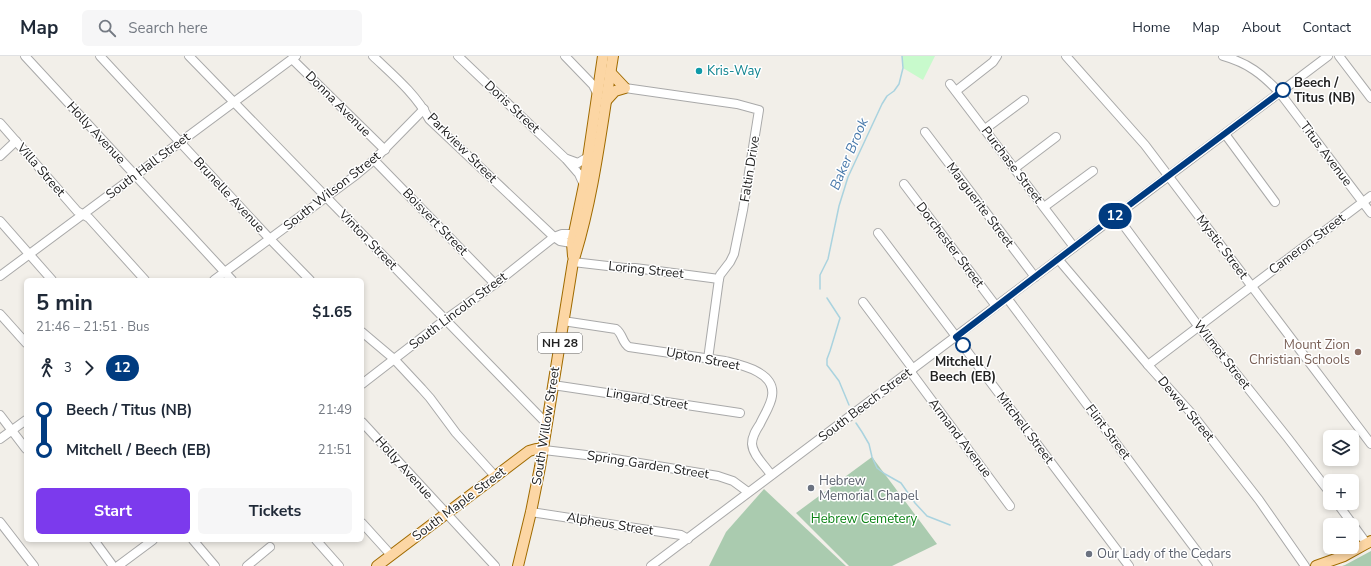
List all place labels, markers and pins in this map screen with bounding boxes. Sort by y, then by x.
place label: Kris-Way [707,62,761,80]
marker: Kris-Way [694,66,704,76]
place label: Beech / Titus (NB) [1294,74,1356,107]
marker: Beech / Titus (NB) [1275,82,1291,98]
place label: Mount Zion Christian Schools [1249,336,1350,369]
marker: Mitchell / Beech (EB) [955,337,971,353]
marker: Mount Zion Christian Schools [1353,347,1363,357]
place label: Mitchell / Beech (EB) [930,353,996,386]
place label: Hebrew Memorial Chapel [819,472,919,505]
marker: Hebrew Memorial Chapel [806,483,816,493]
place label: Our Lady of the Cedars [1097,545,1231,563]
marker: Our Lady of the Cedars [1084,549,1094,559]

